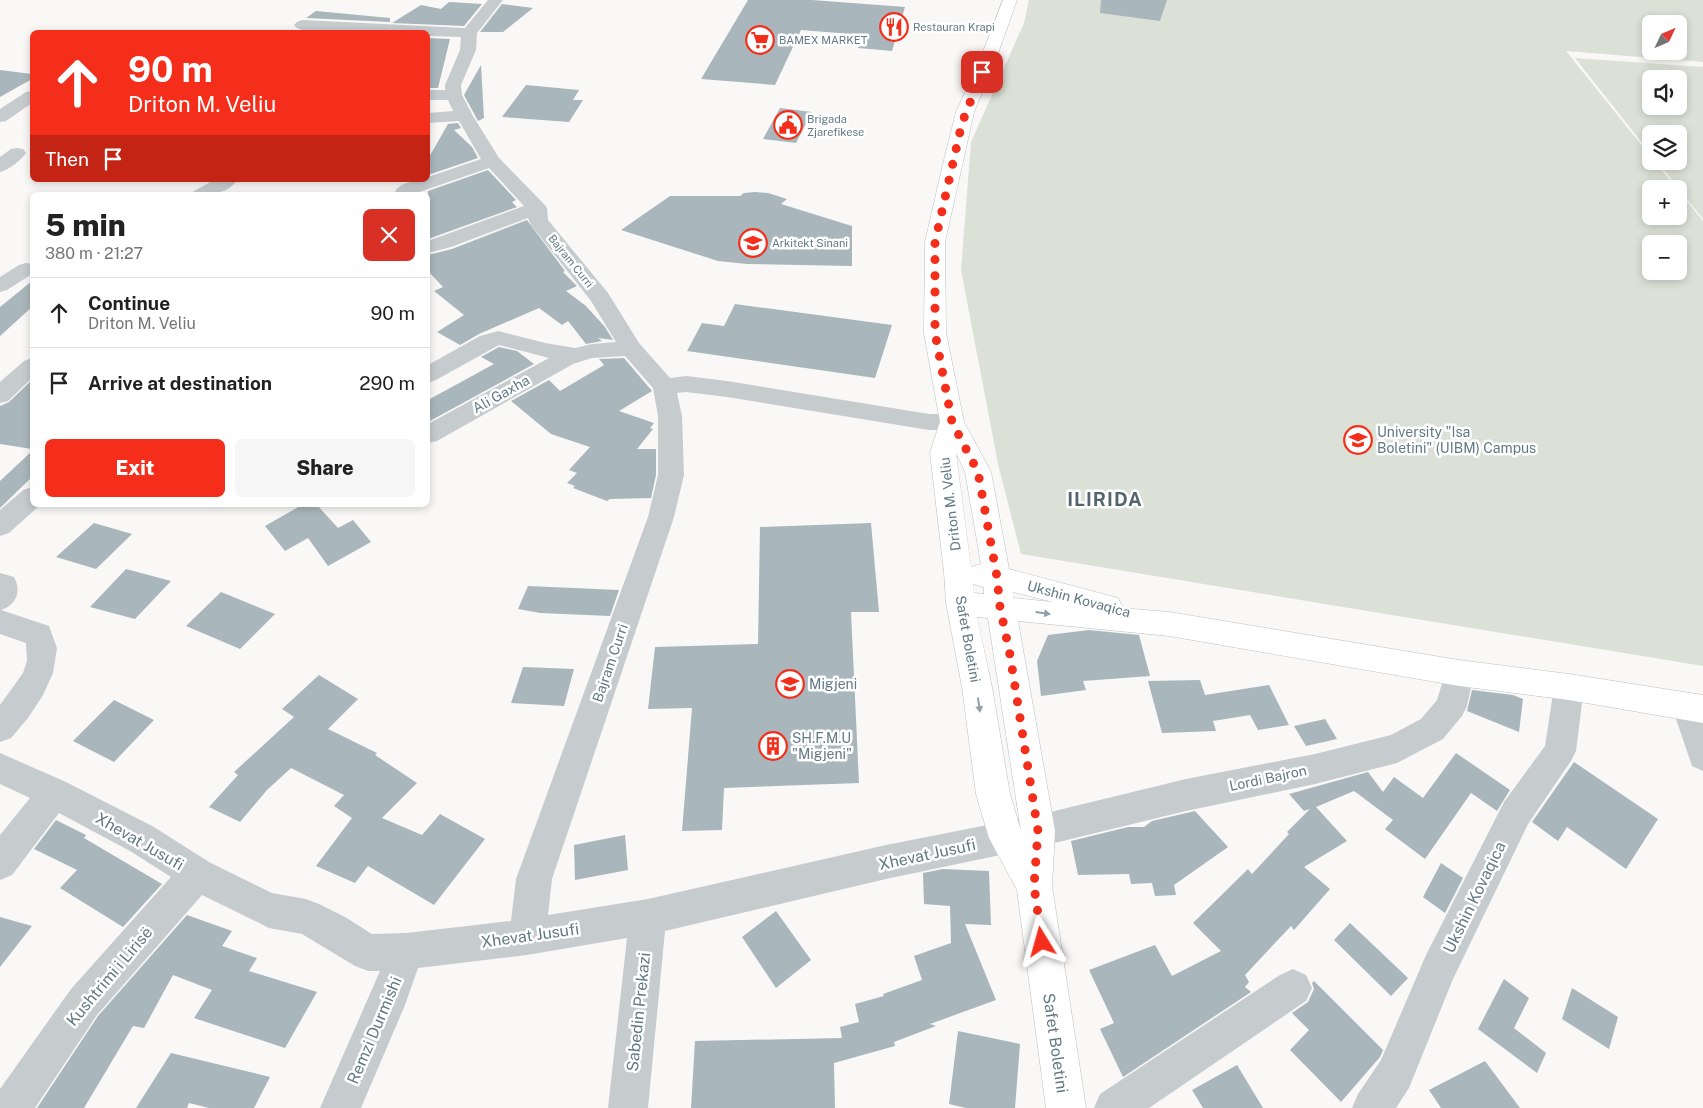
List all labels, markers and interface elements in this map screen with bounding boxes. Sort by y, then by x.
restaurant icon: Restauran Krapi [879,12,909,42]
north arrow [1642,15,1688,60]
map controls [1642,15,1687,280]
place label: Restauran Krapi [913,21,995,33]
supermarket icon: BAMEX MARKET [745,25,775,55]
place label: BAMEX MARKET [779,34,868,46]
text: 90 m [128,49,213,90]
icon: ahead [45,50,110,115]
pin [961,51,1003,93]
icon: arrive [968,58,996,86]
button: sound [1642,70,1687,115]
text: Driton M. Veliu [128,91,276,117]
public building icon: Brigada Zjarefikese [773,110,803,140]
place label: Brigada Zjarefikese [807,113,864,138]
button: layers [1642,125,1687,170]
icon: arrive [99,145,127,173]
text: Then [45,148,89,170]
button: + [1642,180,1687,225]
text: 5 min [45,207,126,243]
button: close [363,209,415,261]
school or university icon: Arkitekt Sinani [738,228,768,258]
street label: Bajram Curri [546,232,596,290]
button: − [1642,235,1687,280]
place label: Arkitekt Sinani [772,237,848,249]
text: 380 m · 21:27 [45,244,143,263]
text: Continue [88,292,170,314]
icon: ahead [45,299,73,327]
text: 90 m [371,302,415,324]
text: Driton M. Veliu [88,314,196,333]
icon: arrive [45,369,73,397]
text: Arrive at destination [88,372,272,394]
text: 290 m [359,372,415,394]
street label: Ali Gaxha [470,372,532,416]
place label: University "Isa Boletini" (UIBM) Campus [1377,424,1536,456]
school or university icon: University "Isa Boletini" (UIBM) Campus [1343,425,1373,455]
button: Exit [45,439,225,497]
button: Share [235,439,415,497]
street label: Driton M. Veliu [936,456,964,552]
district label: ILIRIDA [1067,488,1143,510]
street label: Ukshin Kovaqica [1026,578,1132,620]
street label: Safet Boletini [952,594,984,684]
one-way arrow [1035,609,1051,617]
street label: Bajram Curri [589,622,631,704]
school or university icon: Migjeni [775,669,805,699]
place label: Migjeni [809,676,857,692]
one-way arrow [975,697,983,713]
place label: SH.F.M.U "Migjeni" [792,730,852,762]
building icon: SH.F.M.U "Migjeni" [758,731,788,761]
street label: Lordi Bajron [1228,762,1308,794]
street label: Xhevat Jusufi [92,809,187,874]
street label: Xhevat Jusufi [877,835,977,874]
street label: Ukshin Kovaqica [1439,838,1510,956]
position arrow [1015,915,1067,967]
street label: Xhevat Jusufi [480,919,580,952]
street label: Kushtrimi i Lirisë [62,923,156,1030]
street label: Sabedin Prekazi [623,952,654,1073]
street label: Remzi Durmishi [343,974,406,1087]
street label: Safet Boletini [1039,992,1072,1094]

